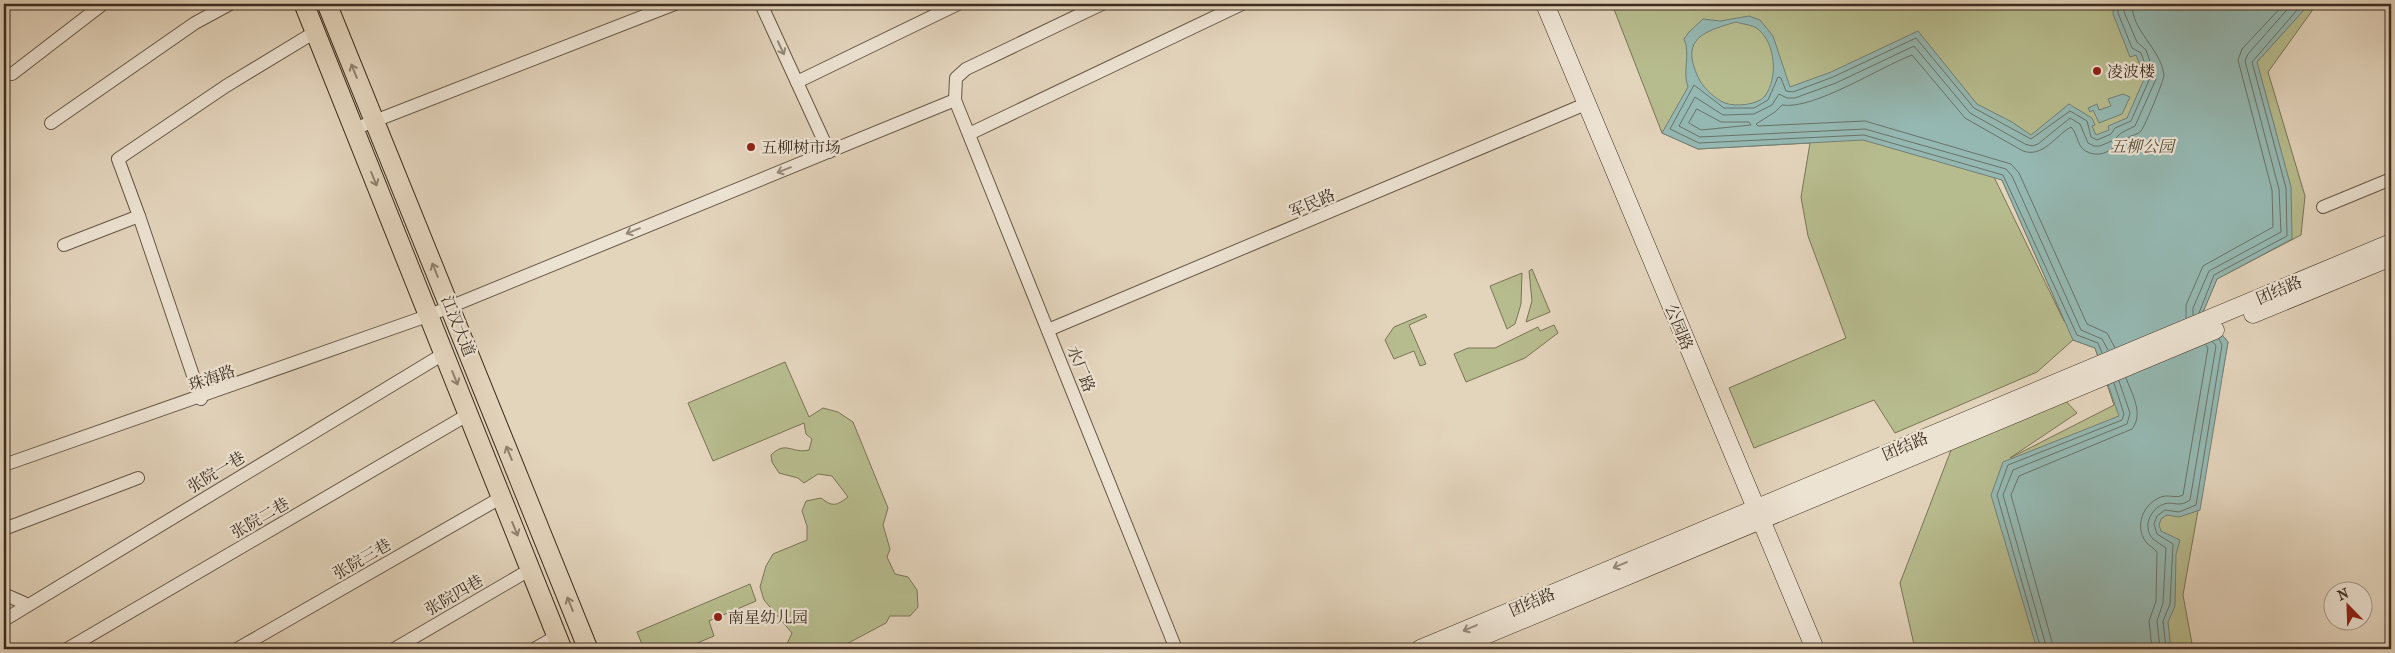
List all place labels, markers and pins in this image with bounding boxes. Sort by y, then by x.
place label: 凌波楼 [2107,62,2155,81]
marker: 凌波楼 [2091,65,2103,77]
place label: 五柳树市场 [761,138,841,157]
marker: 五柳树市场 [745,141,757,153]
place label: 南星幼儿园 [728,608,808,627]
marker: 南星幼儿园 [712,611,724,623]

